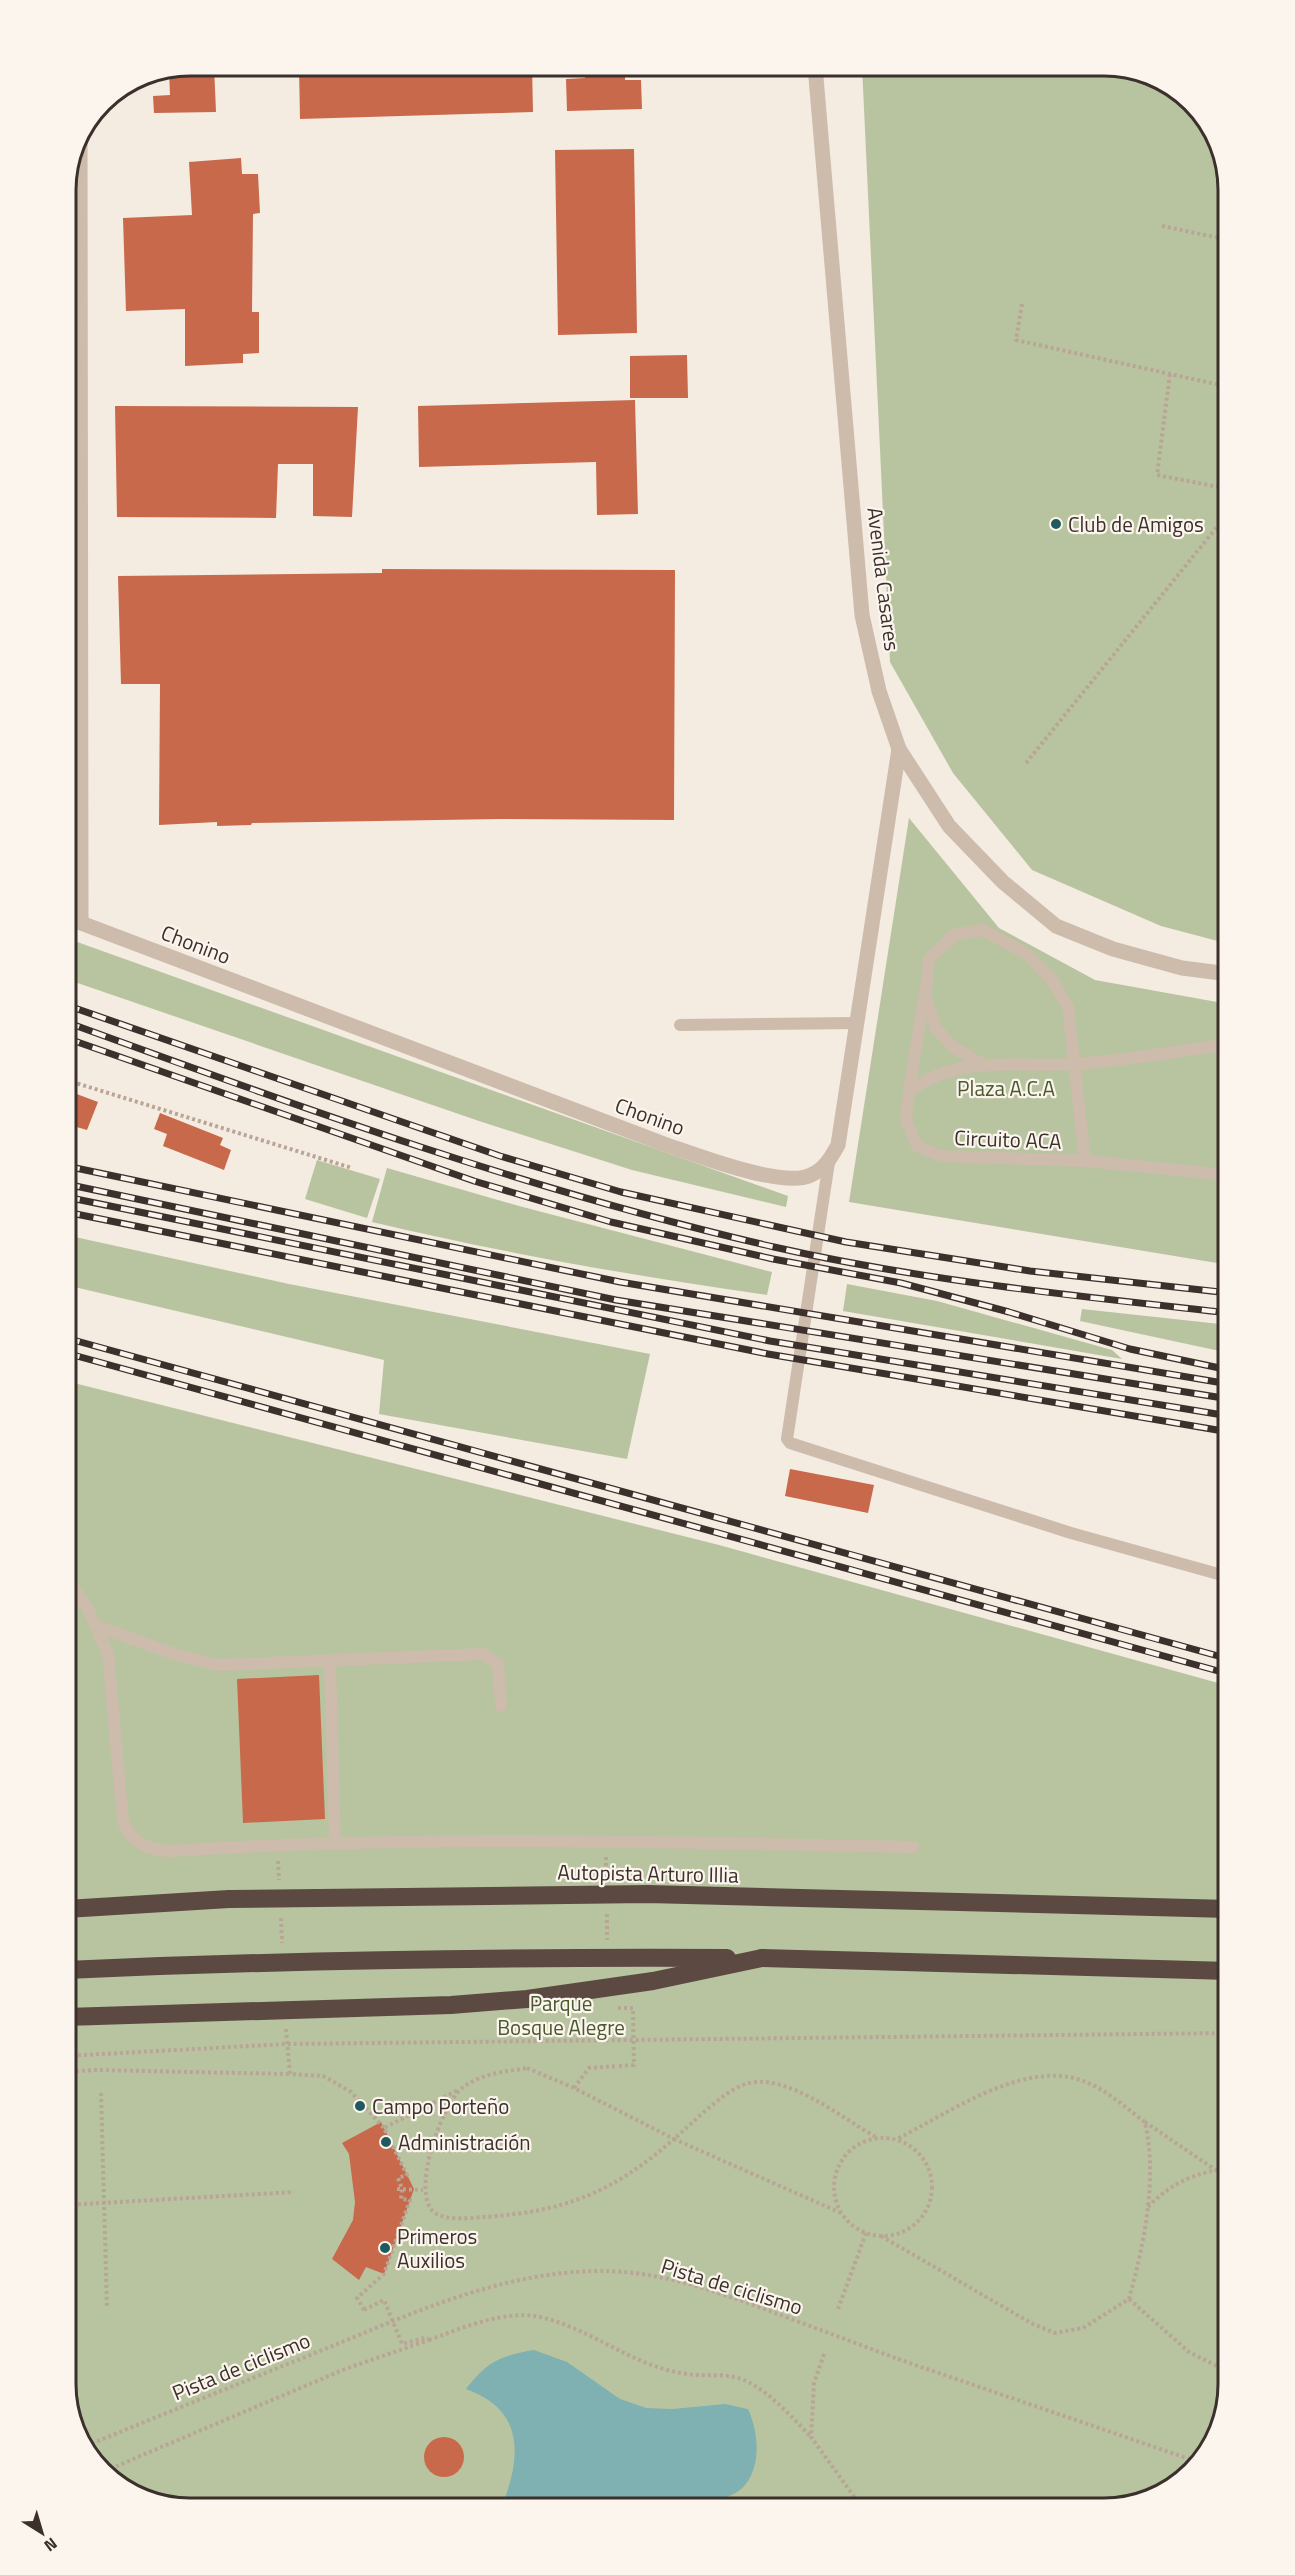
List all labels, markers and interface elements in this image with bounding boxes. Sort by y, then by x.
street label: Avenida Casares [859,505,909,653]
place label: Club de Amigos [1068,508,1204,540]
marker: Club de Amigos [1049,517,1063,531]
street label: Chonino [157,916,235,972]
park label: Plaza A.C.A [957,1072,1055,1104]
street label: Chonino [611,1089,689,1143]
street label: Circuito ACA [954,1121,1063,1157]
street label: Autopista Arturo Illia [557,1855,739,1891]
park label: Parque Bosque Alegre [497,1987,625,2043]
place label: Campo Porteño [372,2090,509,2122]
marker: Campo Porteño [353,2099,367,2113]
place label: Administración [398,2126,531,2158]
marker: Administración [379,2135,393,2149]
place label: Primeros Auxilios [397,2220,477,2276]
marker: Primeros Auxilios [378,2241,392,2255]
street label: Pista de ciclismo [657,2249,807,2323]
street label: Pista de ciclismo [167,2324,315,2408]
north arrow [12,2503,72,2563]
text: N [39,2532,63,2558]

